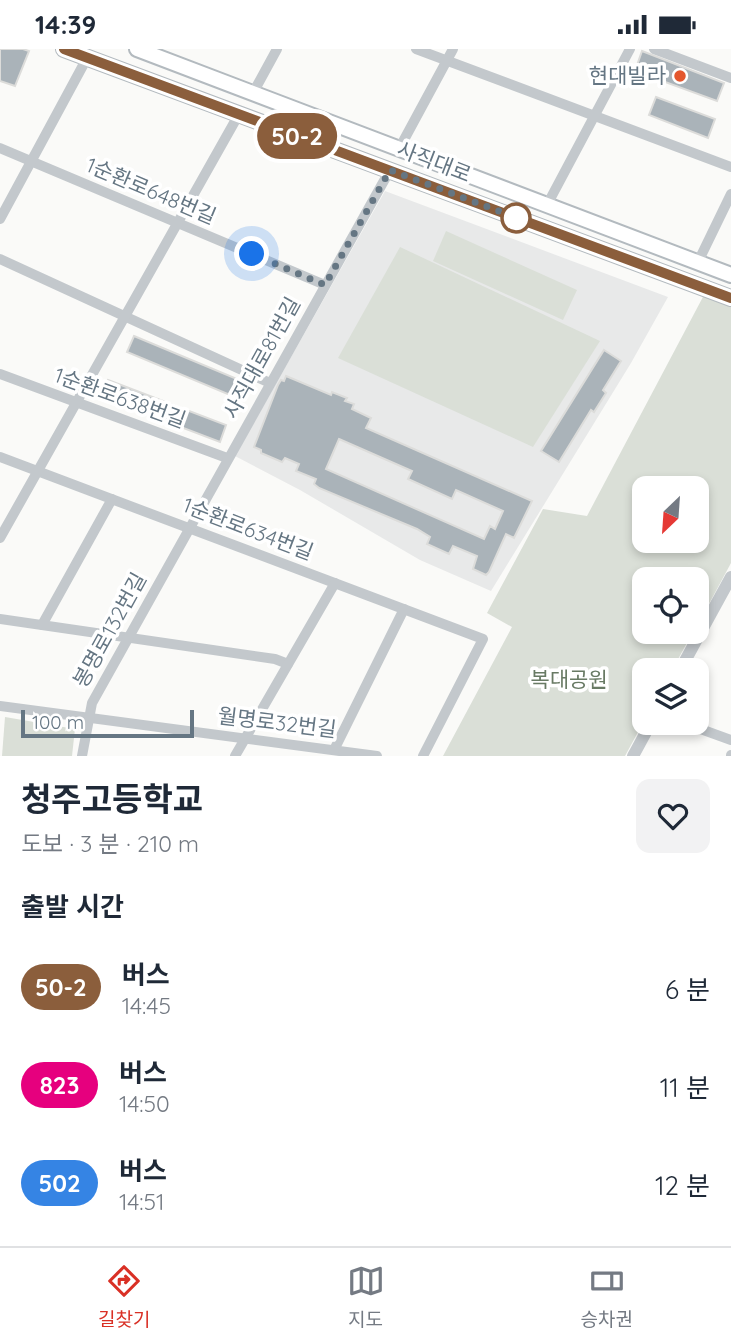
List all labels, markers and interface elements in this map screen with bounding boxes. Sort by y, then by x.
text: 14:39 [35,8,96,41]
place label: 현대빌라 [589,62,666,88]
marker: 현대빌라 [672,68,688,84]
line badge: 50-2 [248,113,346,159]
text: 50-2 [271,121,323,151]
street label: 사직대로 [394,135,475,187]
street label: 1순환로648번길 [83,151,220,229]
unlabelled marker [501,203,531,233]
your location [234,236,269,271]
street label: 사직대로81번길 [217,292,305,423]
street label: 1순환로638번길 [51,361,190,433]
north arrow [632,476,709,553]
map controls [632,476,709,735]
street label: 1순환로634번길 [179,491,317,565]
button: locate [632,567,709,644]
street label: 봉명로132번길 [67,568,151,691]
button: layers [632,658,709,735]
park label: 복대공원 [530,666,608,692]
street label: 월명로32번길 [216,702,338,742]
scale bar [21,707,194,739]
text: 100 m [32,710,84,734]
text: 청주고등학교 [21,778,203,819]
button: heart [636,779,710,853]
text: 도보 · 3 분 · 210 m [21,829,199,858]
text: 출발 시간 [21,890,124,923]
text: 버스 [122,958,170,991]
text: 50-2 [35,972,87,1002]
text: 6 분 [665,973,710,1006]
text: 14:45 [122,991,171,1020]
text: 버스 [119,1056,167,1089]
text: 823 [40,1070,79,1100]
text: 11 분 [660,1071,710,1104]
text: 14:50 [119,1089,170,1118]
text: 버스 [119,1154,167,1187]
text: 502 [38,1168,81,1198]
text: 12 분 [655,1169,710,1202]
text: 14:51 [119,1187,165,1216]
tab: 길찾기 [98,1262,150,1331]
tab: 지도 [347,1262,385,1331]
tab: 승차권 [581,1262,633,1331]

